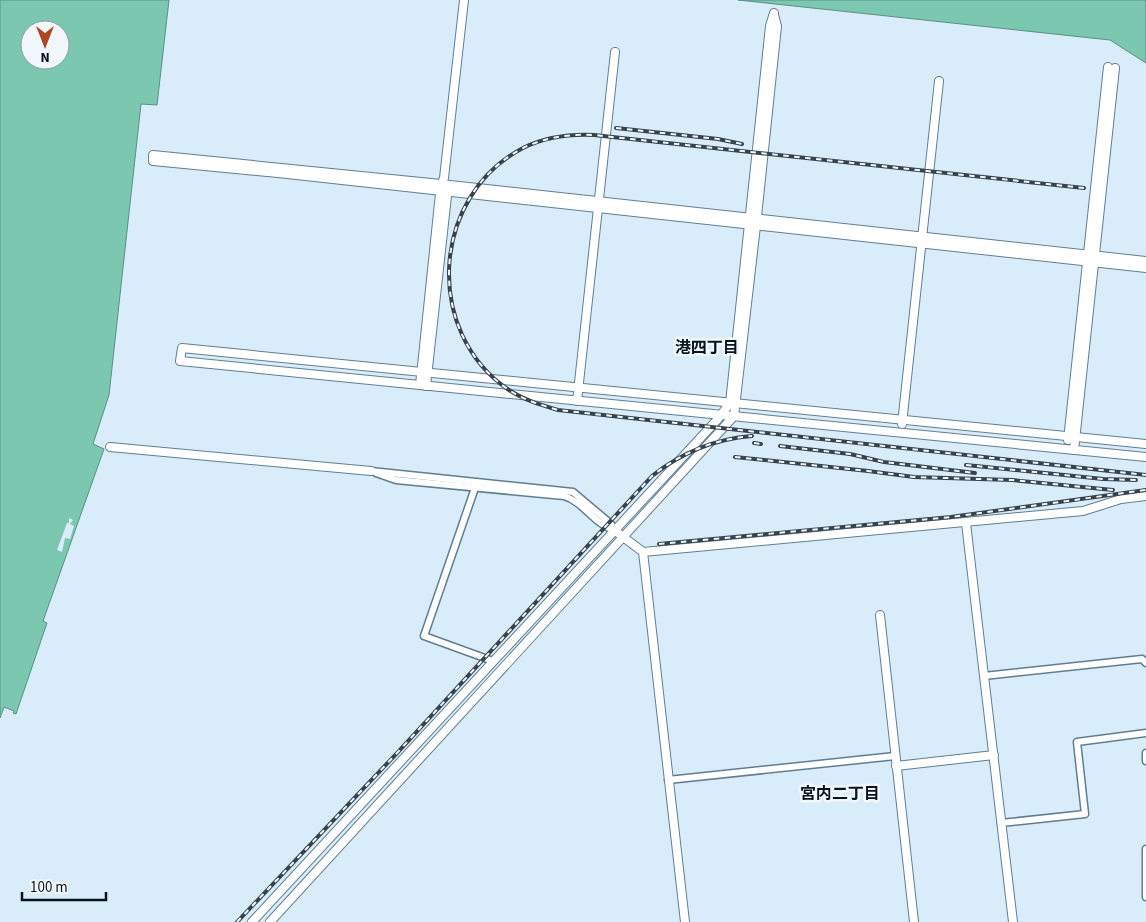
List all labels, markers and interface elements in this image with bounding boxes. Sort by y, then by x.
north arrow [20,20,70,70]
text: N [40,47,50,67]
district label: 港四丁目 [675,337,739,359]
district label: 宮内二丁目 [800,783,880,805]
scale bar [22,870,106,902]
text: 100 m [30,877,68,898]

